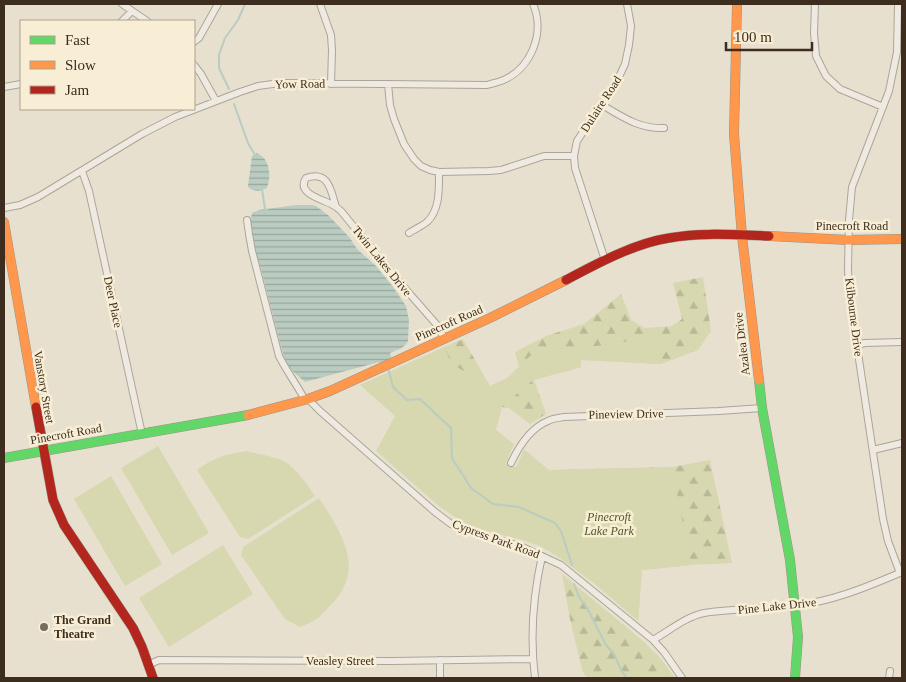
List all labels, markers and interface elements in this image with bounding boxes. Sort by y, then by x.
legend [20,20,195,110]
scale bar [726,20,812,52]
text: 100 m [734,29,772,45]
text: Fast [65,32,91,48]
text: Slow [65,57,96,73]
street label: Dulaire Road [578,73,624,135]
street label: Yow Road [275,77,325,91]
text: Jam [65,82,89,98]
street label: Pinecroft Road [816,219,888,233]
street label: Twin Lakes Drive [349,223,415,299]
street label: Deer Place [101,275,125,329]
street label: Kilbourne Drive [842,277,866,357]
street label: Pinecroft Road [413,302,485,344]
street label: Azalea Drive [731,312,753,376]
street label: Vanstory Street [31,350,57,425]
street label: Pineview Drive [588,406,664,422]
street label: Pinecroft Road [29,421,103,447]
park label: Pinecroft Lake Park [583,510,634,538]
street label: Cypress Park Road [450,517,542,561]
street label: Pine Lake Drive [737,595,817,617]
place label: The Grand Theatre [54,613,111,641]
marker: The Grand Theatre [38,621,50,633]
street label: Veasley Street [306,654,375,668]

